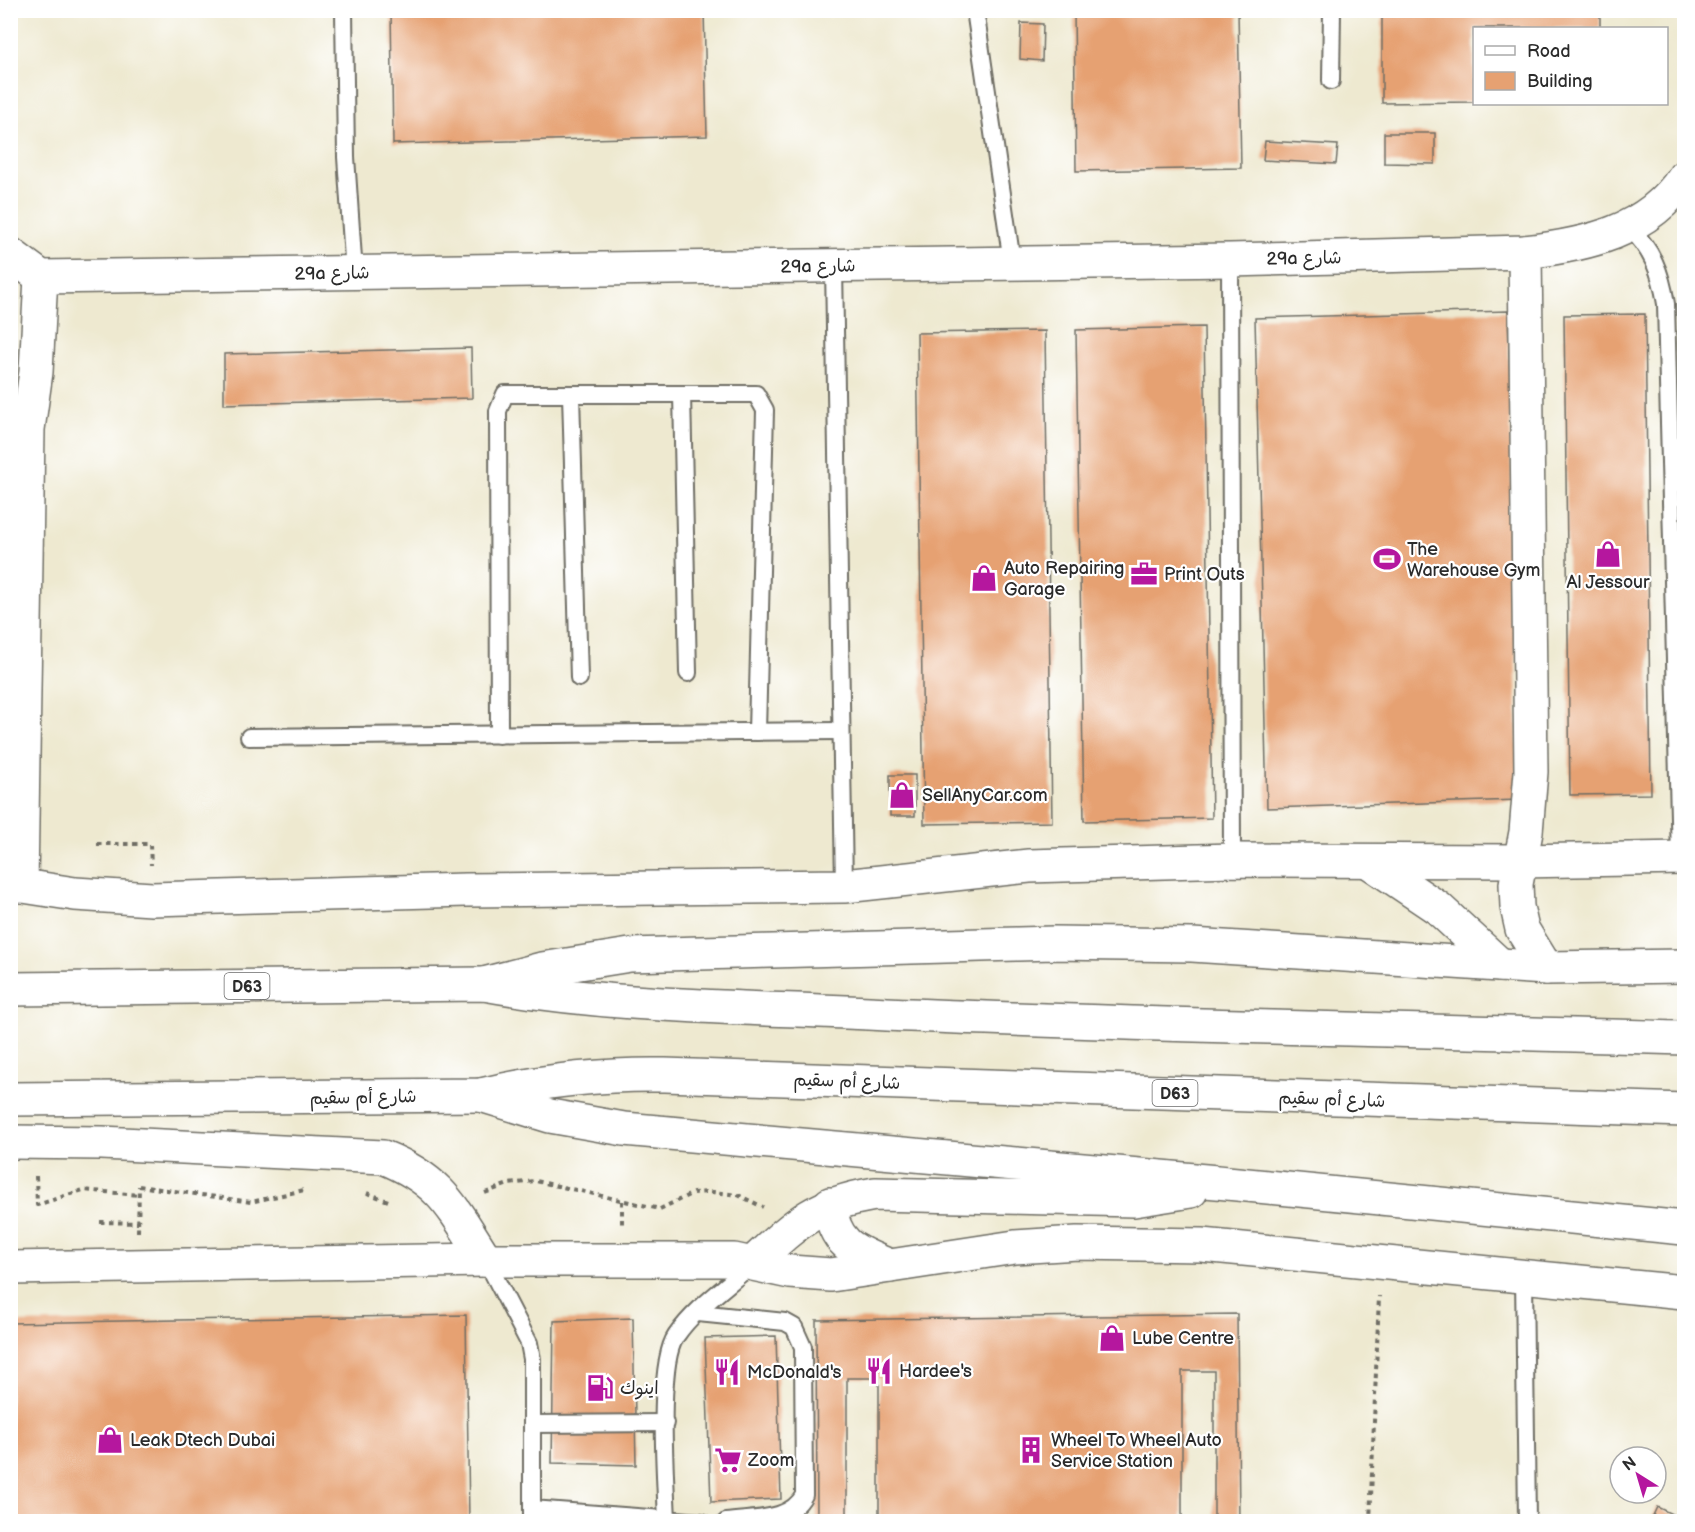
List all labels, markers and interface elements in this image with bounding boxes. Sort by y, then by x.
legend [1473,27,1668,105]
text: Road [1527,41,1571,62]
text: Building [1527,71,1593,92]
street label: 29a شارع [1266,247,1342,271]
street label: 29a شارع [780,255,856,279]
street label: 29a شارع [294,262,370,286]
place label: The Warehouse Gym [1407,539,1540,581]
shop icon: Al Jessour [1593,539,1623,569]
sports icon: The Warehouse Gym [1372,544,1402,574]
place label: Auto Repairing Garage [1004,558,1124,600]
office icon: Print Outs [1129,559,1159,589]
shop icon: Auto Repairing Garage [969,563,999,593]
place label: Print Outs [1164,564,1245,585]
place label: Al Jessour [1566,572,1650,593]
shop icon: SellAnyCar.com [887,780,917,810]
place label: SellAnyCar.com [922,785,1048,806]
road number: D63 [224,973,270,999]
street label: شارع أم سقيم [793,1069,901,1097]
road number: D63 [1152,1080,1198,1106]
street label: شارع أم سقيم [309,1086,417,1112]
street label: شارع أم سقيم [1278,1087,1386,1115]
shop icon: Lube Centre [1097,1323,1127,1353]
place label: Lube Centre [1132,1328,1234,1349]
restaurant icon: Hardee's [864,1356,894,1386]
restaurant icon: McDonald's [712,1357,742,1387]
place label: Hardee's [899,1361,972,1382]
place label: McDonald's [747,1362,842,1383]
fuel station icon: اينوك [585,1373,615,1403]
place label: اينوك [620,1378,659,1400]
shop icon: Leak Dtech Dubai [95,1425,125,1455]
place label: Leak Dtech Dubai [130,1430,275,1451]
place label: Wheel To Wheel Auto Service Station [1051,1430,1222,1472]
building icon: Wheel To Wheel Auto Service Station [1016,1435,1046,1465]
supermarket icon: Zoom [713,1445,743,1475]
north arrow [1608,1445,1668,1505]
place label: Zoom [747,1450,794,1471]
text: N [1619,1453,1640,1475]

